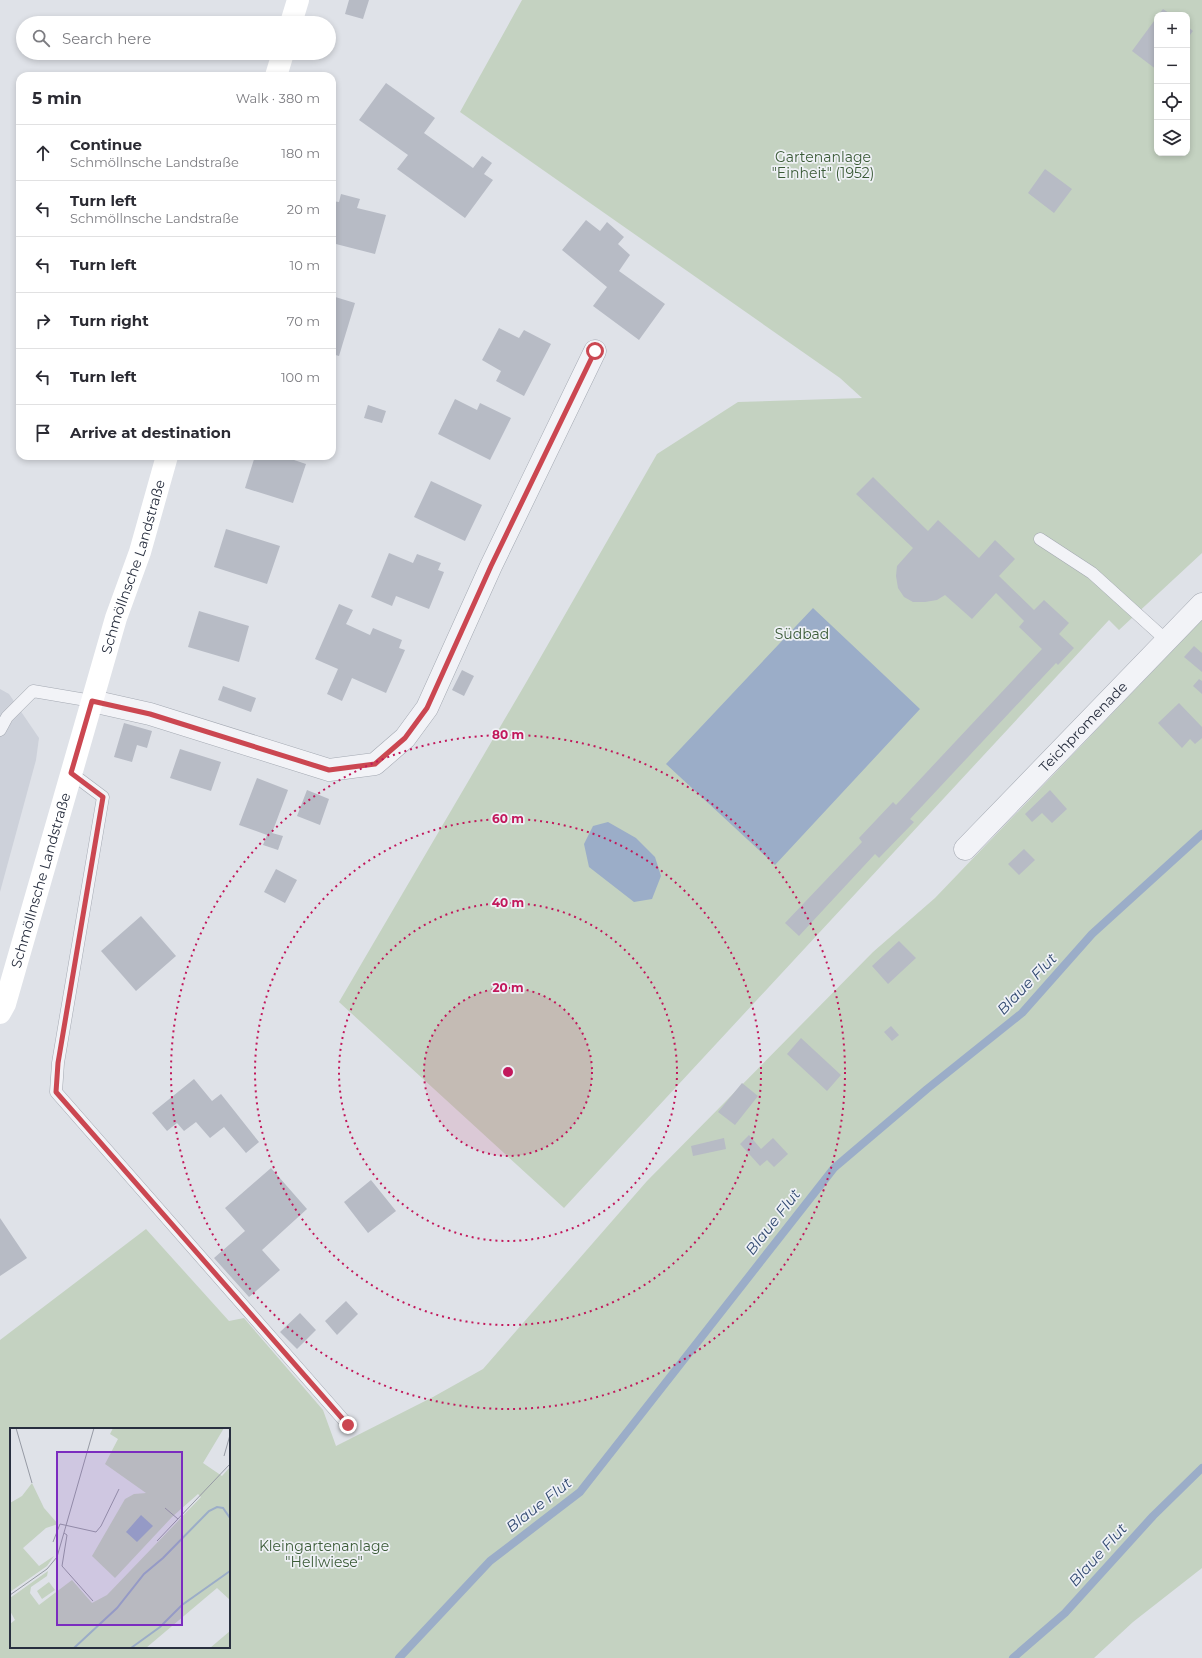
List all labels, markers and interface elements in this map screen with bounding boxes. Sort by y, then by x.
map controls [1154,12,1190,156]
button: + [1154,12,1190,48]
search box [16,16,336,60]
icon: search [30,27,52,49]
text: Search here [62,29,151,48]
button: − [1154,48,1190,84]
button: locate [1154,84,1190,120]
text: 5 min [32,88,82,108]
text: Walk · 380 m [236,90,320,106]
button: layers [1154,120,1190,156]
text: Continue [70,135,142,154]
icon: ahead [32,142,54,164]
text: 180 m [281,145,320,161]
park label: Gartenanlage "Einheit" (1952) [772,148,874,182]
text: Schmöllnsche Landstraße [70,154,239,170]
text: Turn left [70,191,137,210]
icon: left [32,198,54,220]
text: 20 m [287,201,320,217]
text: Schmöllnsche Landstraße [70,210,239,226]
icon: left [32,254,54,276]
text: Turn left [70,255,137,274]
text: 10 m [290,257,320,273]
icon: right [32,310,54,332]
text: Turn right [70,311,149,330]
text: 70 m [287,313,320,329]
route start [586,342,604,360]
icon: left [32,366,54,388]
text: Turn left [70,367,137,386]
text: 100 m [281,369,320,385]
icon: arrive [32,422,54,444]
text: Arrive at destination [70,423,231,442]
street label: Schmöllnsche Landstraße [97,478,169,656]
park label: Südbad [775,625,829,643]
street label: Teichpromenade [1035,678,1131,776]
text: 80 m [492,727,524,742]
street label: Schmöllnsche Landstraße [7,790,74,970]
text: 60 m [492,811,524,826]
text: 40 m [492,895,524,910]
water label: Blaue Flut [993,949,1061,1018]
text: 20 m [492,980,524,995]
centre of rings [501,1065,515,1079]
water label: Blaue Flut [741,1185,804,1258]
route end [339,1416,357,1434]
inset map [10,1428,230,1648]
water label: Blaue Flut [502,1473,575,1536]
water label: Blaue Flut [1064,1519,1131,1590]
park label: Kleingartenanlage "Hellwiese" [259,1537,389,1571]

